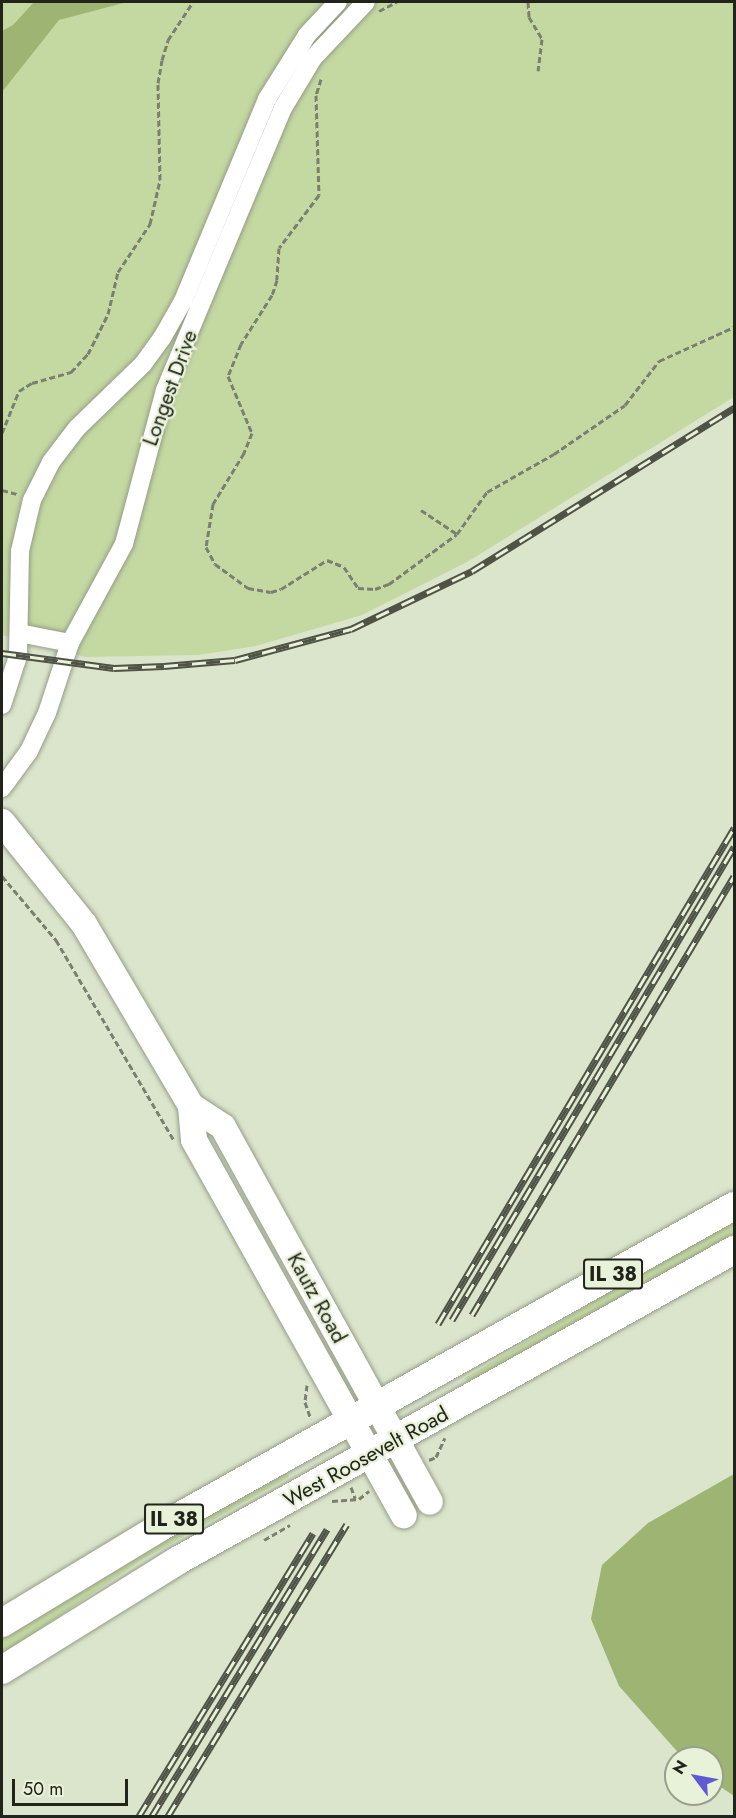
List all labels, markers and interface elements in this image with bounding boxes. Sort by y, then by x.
street label: Longest Drive [137,327,203,449]
street label: Kautz Road [282,1248,352,1348]
road number: IL 38 [583,1257,643,1291]
street label: West Roosevelt Road [279,1401,453,1513]
road number: IL 38 [144,1502,204,1536]
north arrow [664,1746,724,1806]
text: N [667,1756,693,1779]
scale bar [15,1767,130,1805]
text: 50 m [23,1776,63,1802]

